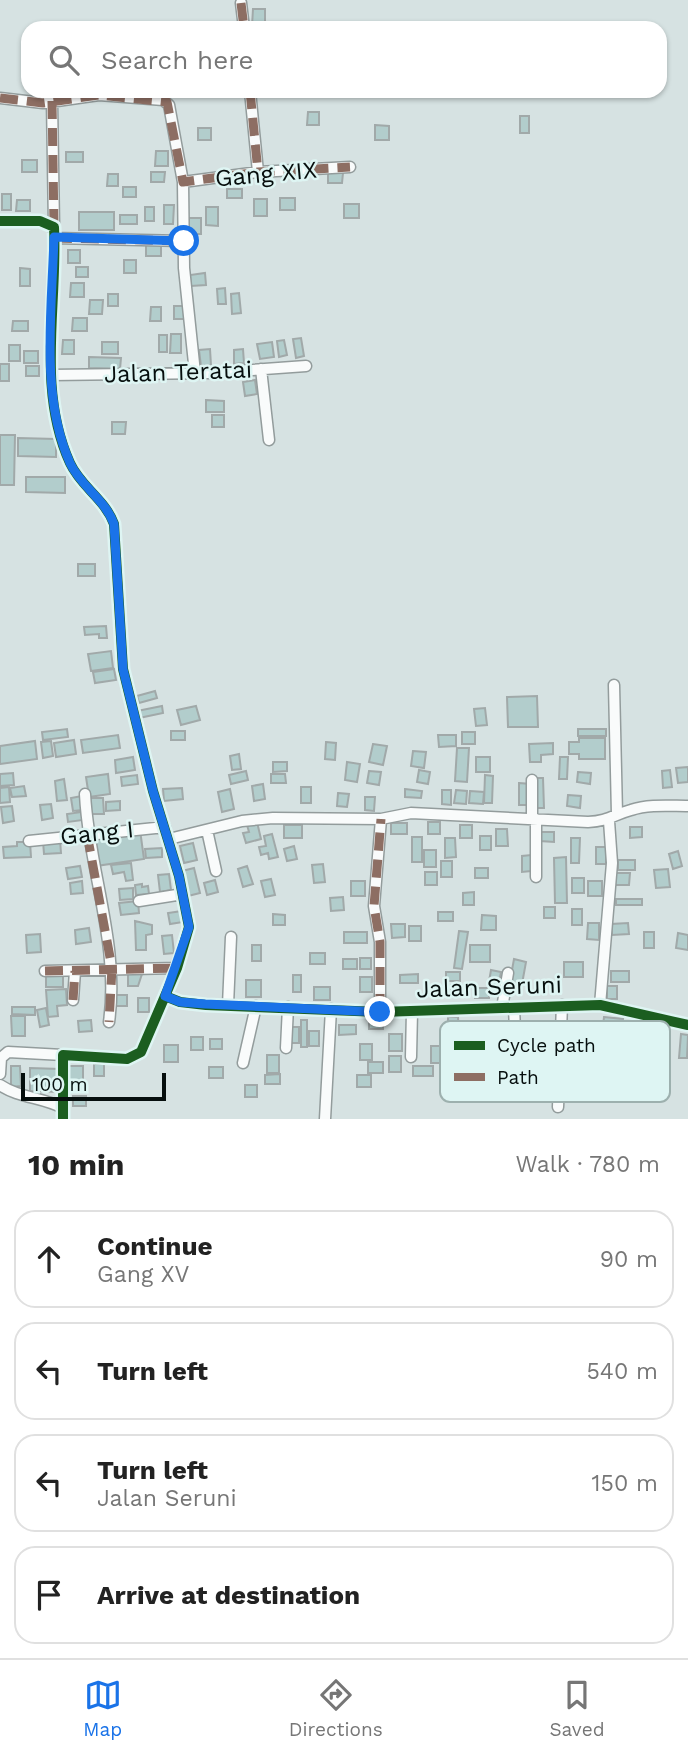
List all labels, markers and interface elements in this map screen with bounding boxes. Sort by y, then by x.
search box [21,21,667,98]
icon: search [45,41,83,79]
text: Search here [101,45,253,75]
street label: Gang XIX [214,156,318,192]
route start [168,225,199,256]
street label: Jalan Teratai [103,355,253,389]
street label: Gang I [59,815,135,851]
street label: Jalan Seruni [416,970,562,1004]
route end [364,996,395,1027]
legend [440,1021,670,1102]
text: Cycle path [497,1034,596,1057]
text: Path [497,1066,539,1089]
scale bar [21,1070,166,1102]
text: 100 m [32,1073,88,1096]
text: 10 min [28,1147,124,1182]
text: Walk · 780 m [516,1151,660,1178]
text: Continue [97,1231,213,1261]
icon: ahead [30,1240,68,1278]
text: 90 m [600,1246,658,1273]
text: Gang XV [97,1261,189,1288]
icon: left [30,1352,68,1390]
text: Turn left [97,1356,208,1386]
text: 540 m [586,1358,658,1385]
text: Turn left [97,1455,208,1485]
icon: left [30,1464,68,1502]
text: 150 m [592,1470,658,1497]
text: Jalan Seruni [97,1485,237,1512]
icon: arrive [30,1576,68,1614]
text: Arrive at destination [97,1580,360,1610]
tab: Map [83,1676,122,1741]
tab: Directions [289,1676,383,1741]
tab: Saved [549,1676,605,1741]

